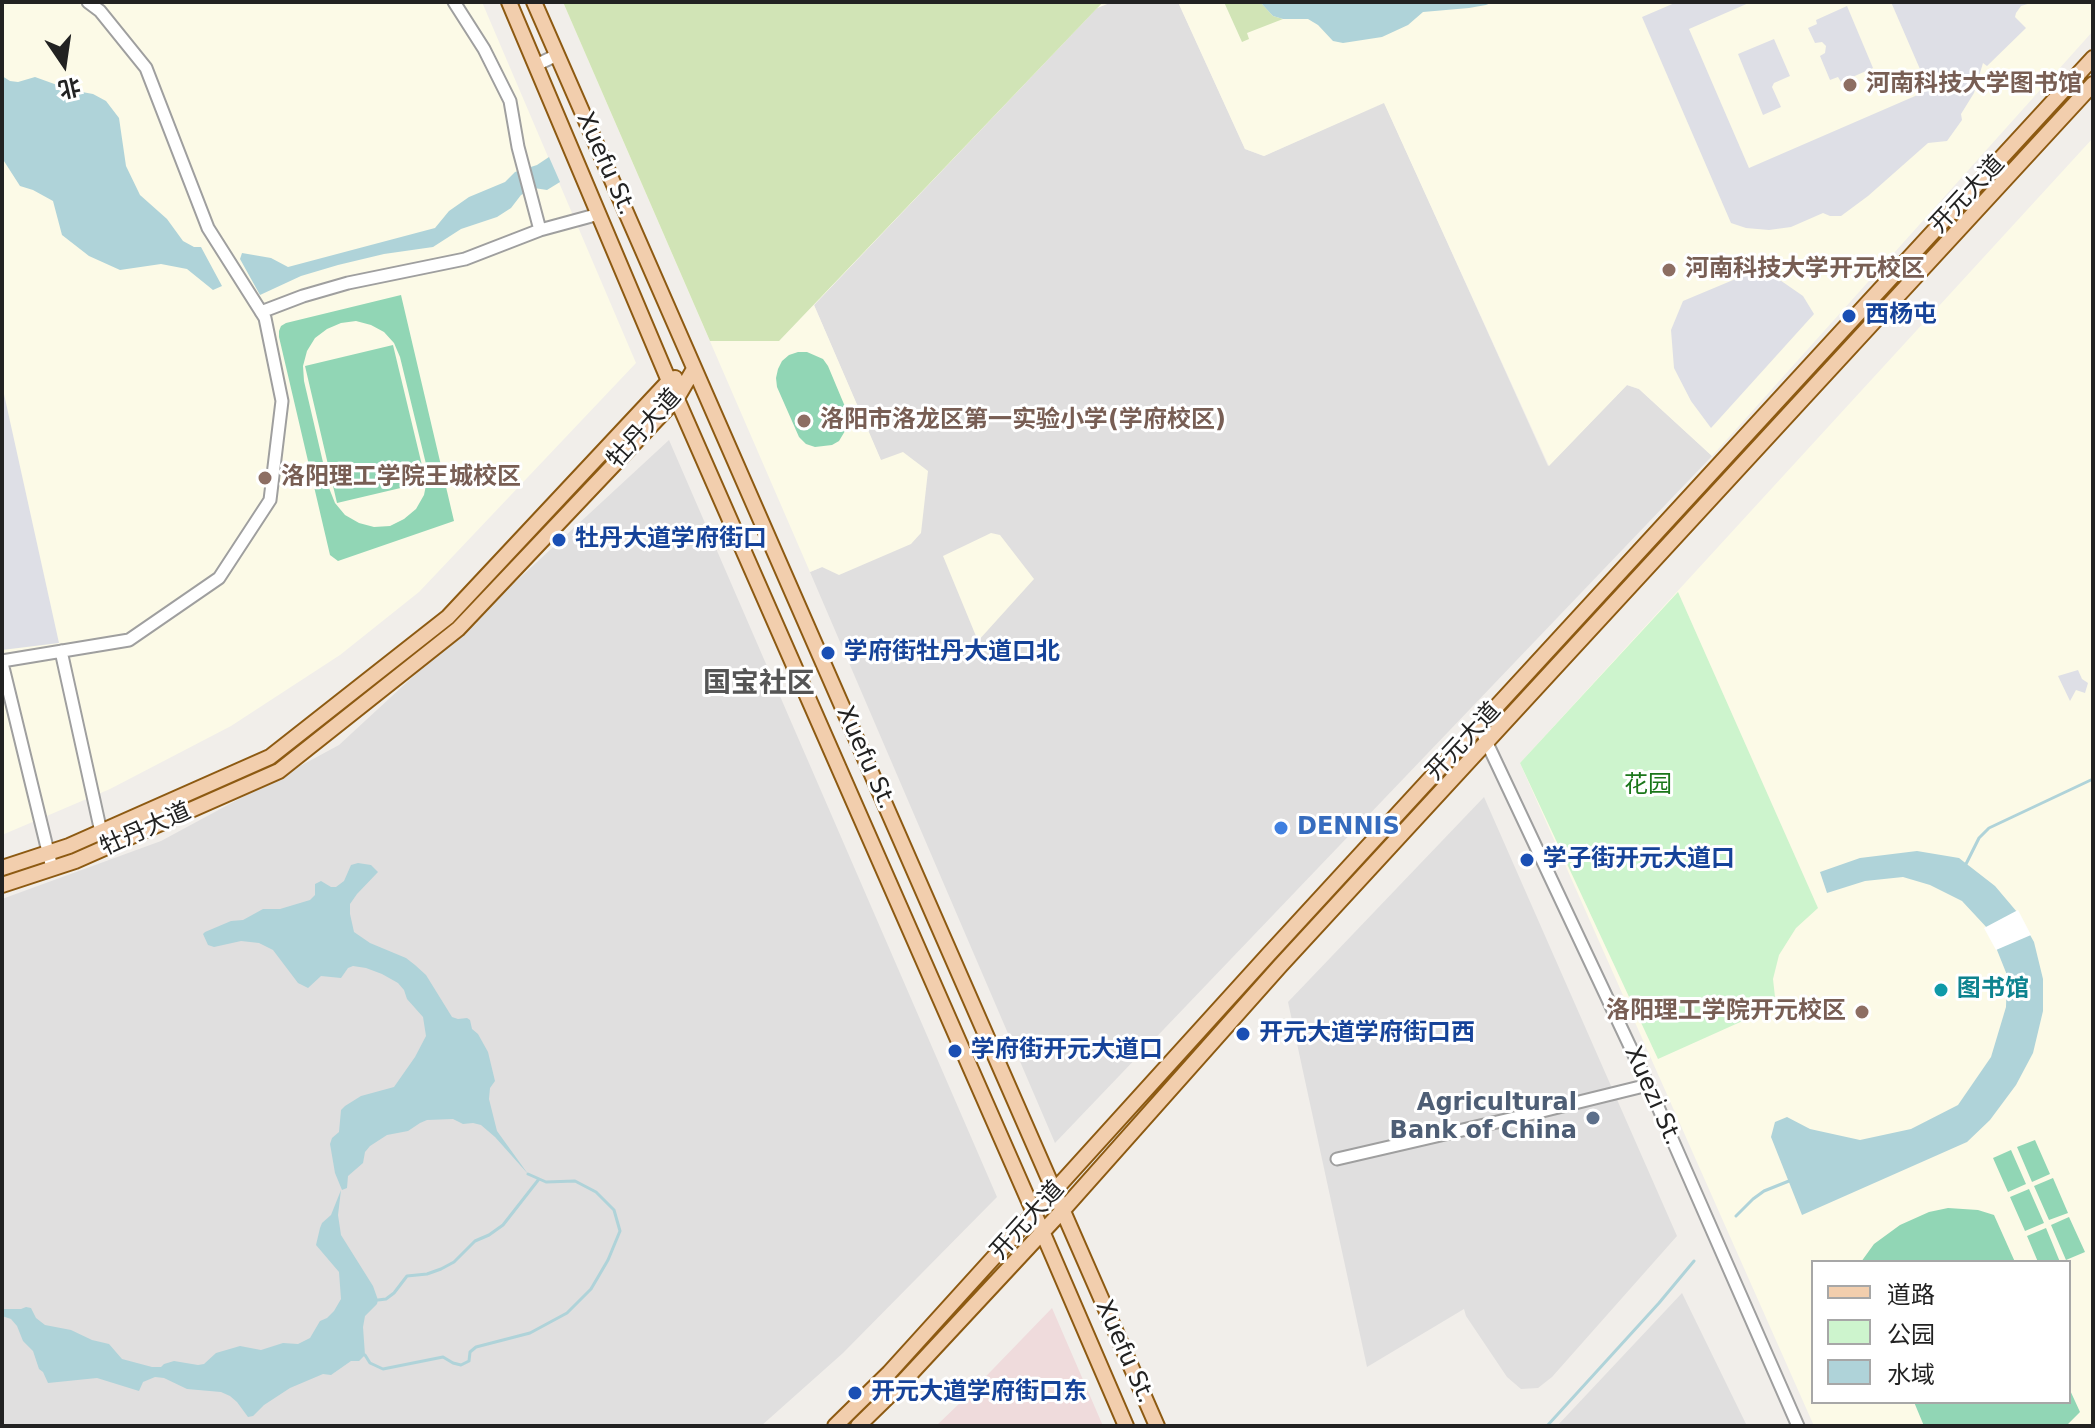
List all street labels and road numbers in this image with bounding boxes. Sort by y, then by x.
street label: Xuefu St. [569,108,641,220]
street label: 开元大道 [1925,150,2011,240]
street label: 牡丹大道 [602,384,688,474]
street label: 开元大道 [1421,697,1507,787]
street label: Xuefu St. [829,702,901,814]
street label: 牡丹大道 [96,797,196,863]
street label: Xuezi St. [1617,1042,1687,1150]
street label: 开元大道 [985,1176,1071,1266]
street label: Xuefu St. [1088,1296,1160,1408]

